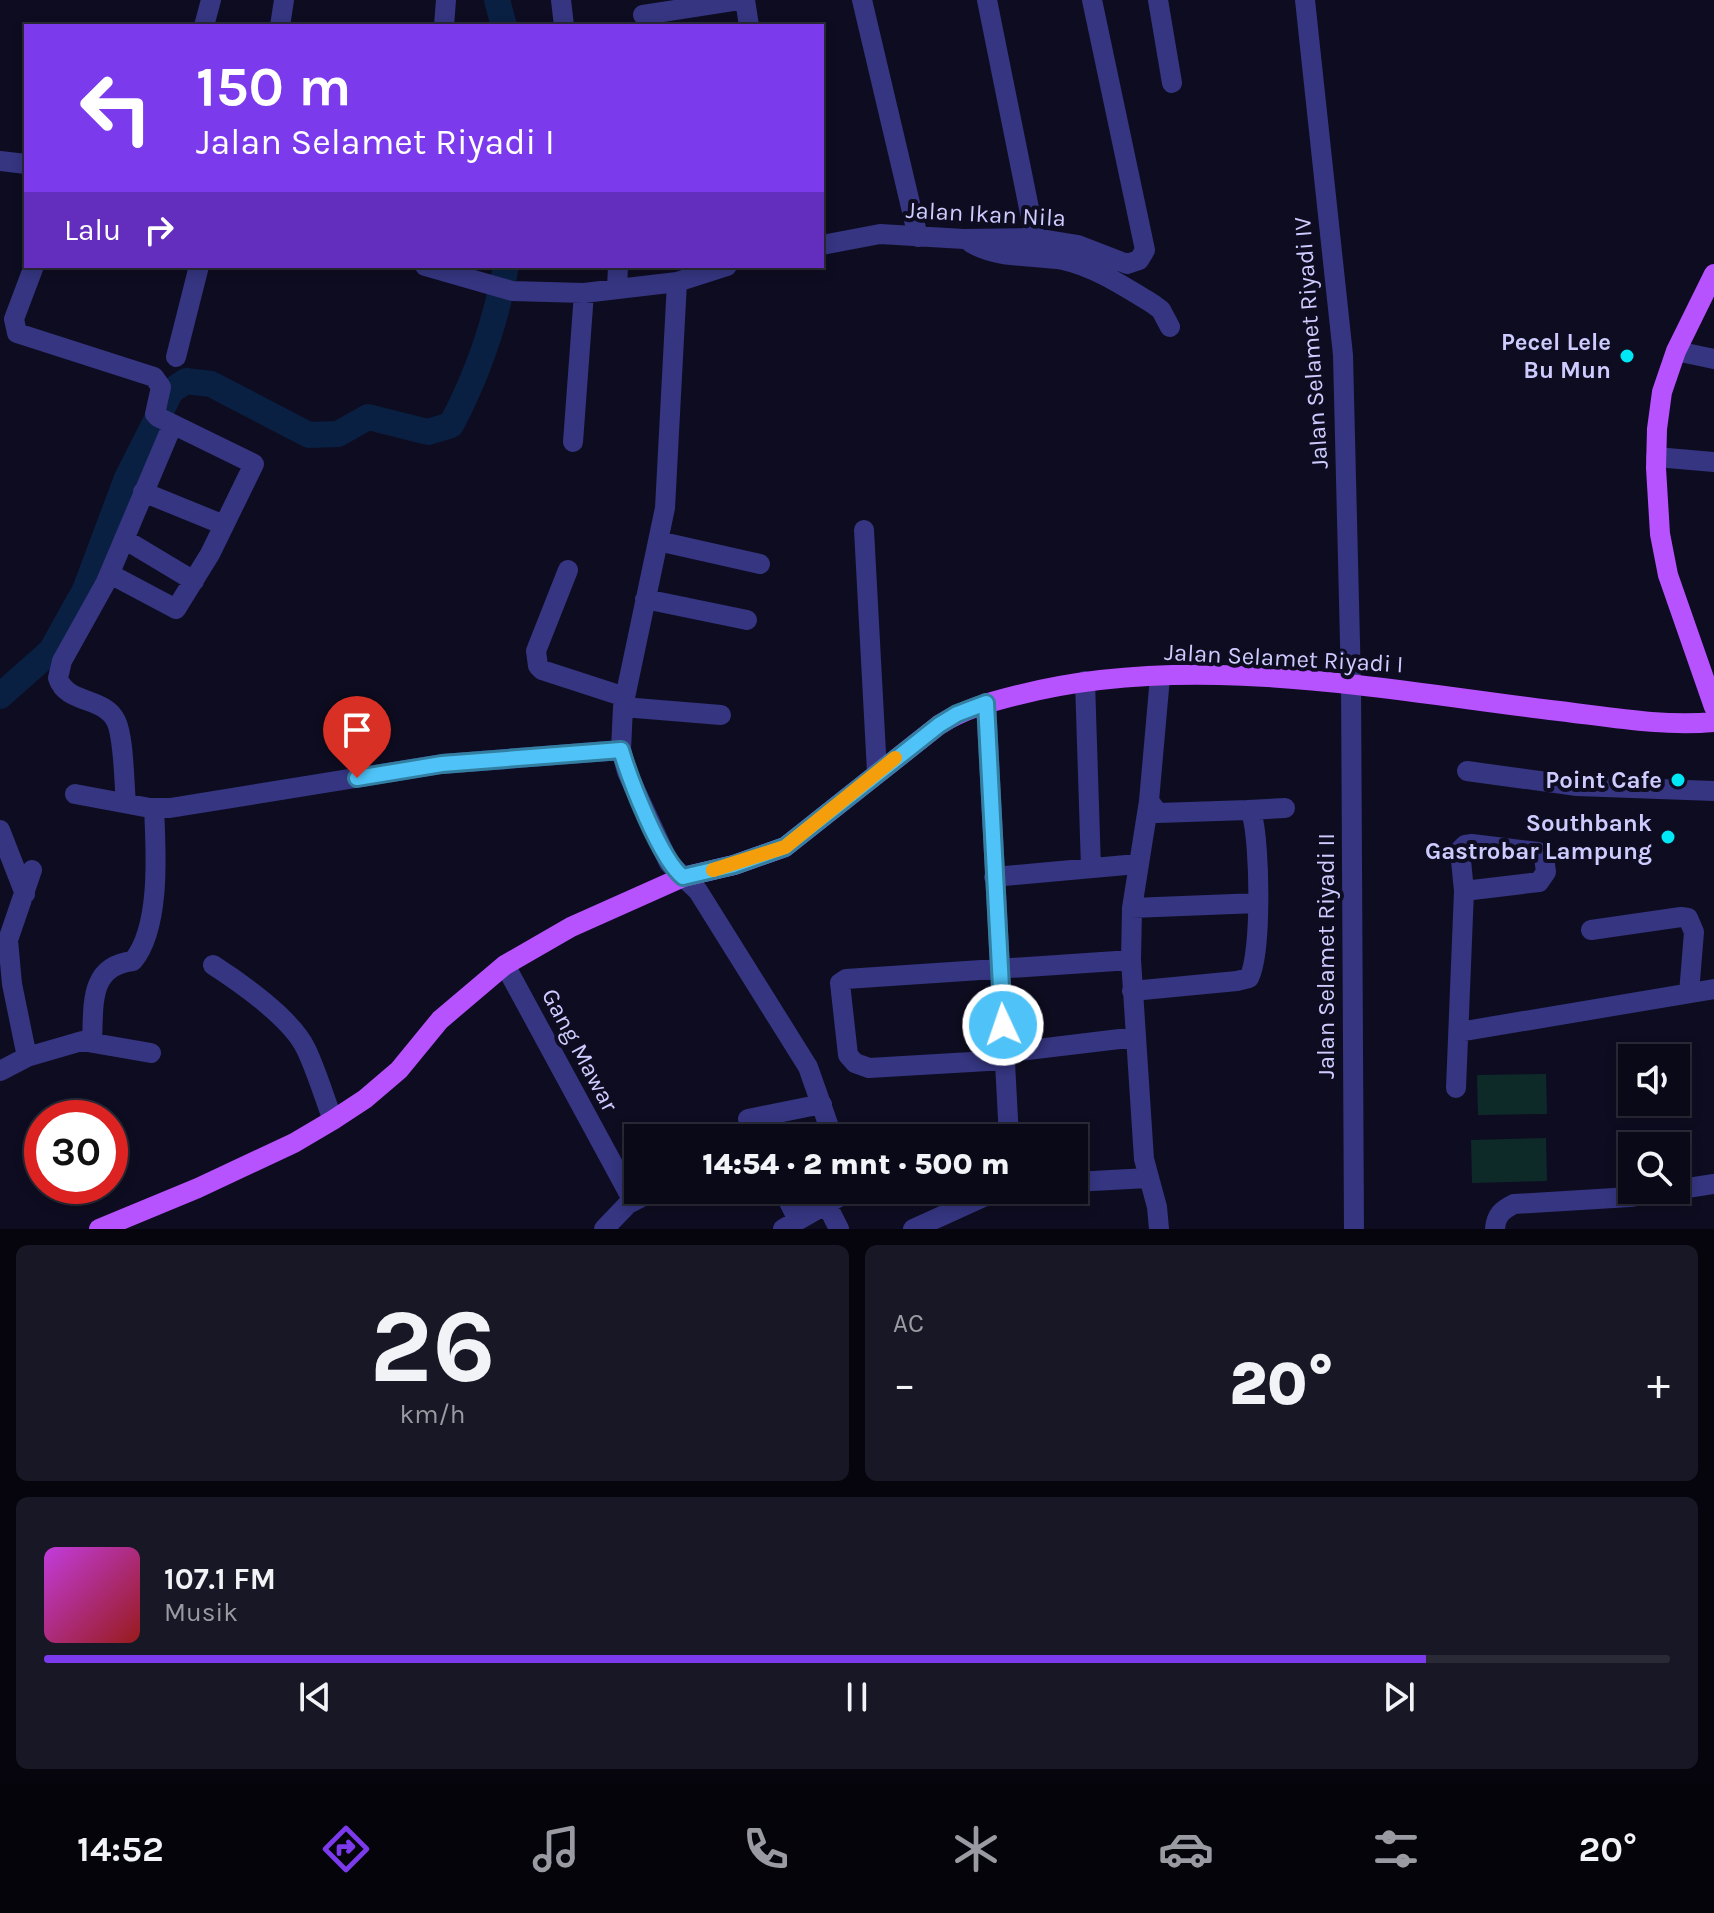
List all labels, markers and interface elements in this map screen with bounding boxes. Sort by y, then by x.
text: 150 m [196,54,351,119]
icon: left [64,56,168,160]
text: Jalan Selamet Riyadi I [196,121,555,163]
street label: Jalan Ikan Nila [905,196,1067,232]
icon: right [137,208,181,252]
text: Lalu [64,212,121,248]
street label: Jalan Selamet Riyadi IV [1288,215,1334,470]
place label: Pecel Lele Bu Mun [1501,328,1611,384]
marker: Pecel Lele Bu Mun [1618,347,1636,365]
street label: Jalan Selamet Riyadi I [1164,638,1404,678]
pin [323,696,391,778]
icon: arrive [335,708,379,752]
place label: Point Cafe [1545,766,1662,794]
marker: Point Cafe [1669,771,1687,789]
place label: Southbank Gastrobar Lampung [1425,809,1652,865]
marker: Southbank Gastrobar Lampung [1659,828,1677,846]
street label: Jalan Selamet Riyadi II [1312,833,1340,1079]
position arrow [961,983,1045,1067]
street label: Gang Mawar [536,984,624,1117]
map controls [1618,1044,1690,1204]
button: sound [1618,1044,1690,1116]
speed limit sign: 30 [24,1100,128,1204]
button: search [1618,1132,1690,1204]
text: 14:54 · 2 mnt · 500 m [702,1146,1010,1182]
text: 26 [369,1286,496,1407]
text: AC [893,1308,924,1339]
text: 20° [1229,1349,1334,1419]
text: − [893,1359,916,1410]
text: + [1647,1359,1670,1410]
text: km/h [400,1399,465,1430]
text: 107.1 FM [164,1561,276,1597]
text: Musik [164,1597,238,1628]
icon: previous [293,1675,337,1719]
icon: pause [835,1675,879,1719]
icon: next [1377,1675,1421,1719]
icon: directions [318,1821,374,1877]
icon: music [528,1821,584,1877]
icon: phone [738,1821,794,1877]
icon: climate [948,1821,1004,1877]
icon: car [1158,1821,1214,1877]
icon: filters [1368,1821,1424,1877]
text: 14:52 [77,1828,164,1870]
text: 20° [1578,1828,1637,1870]

